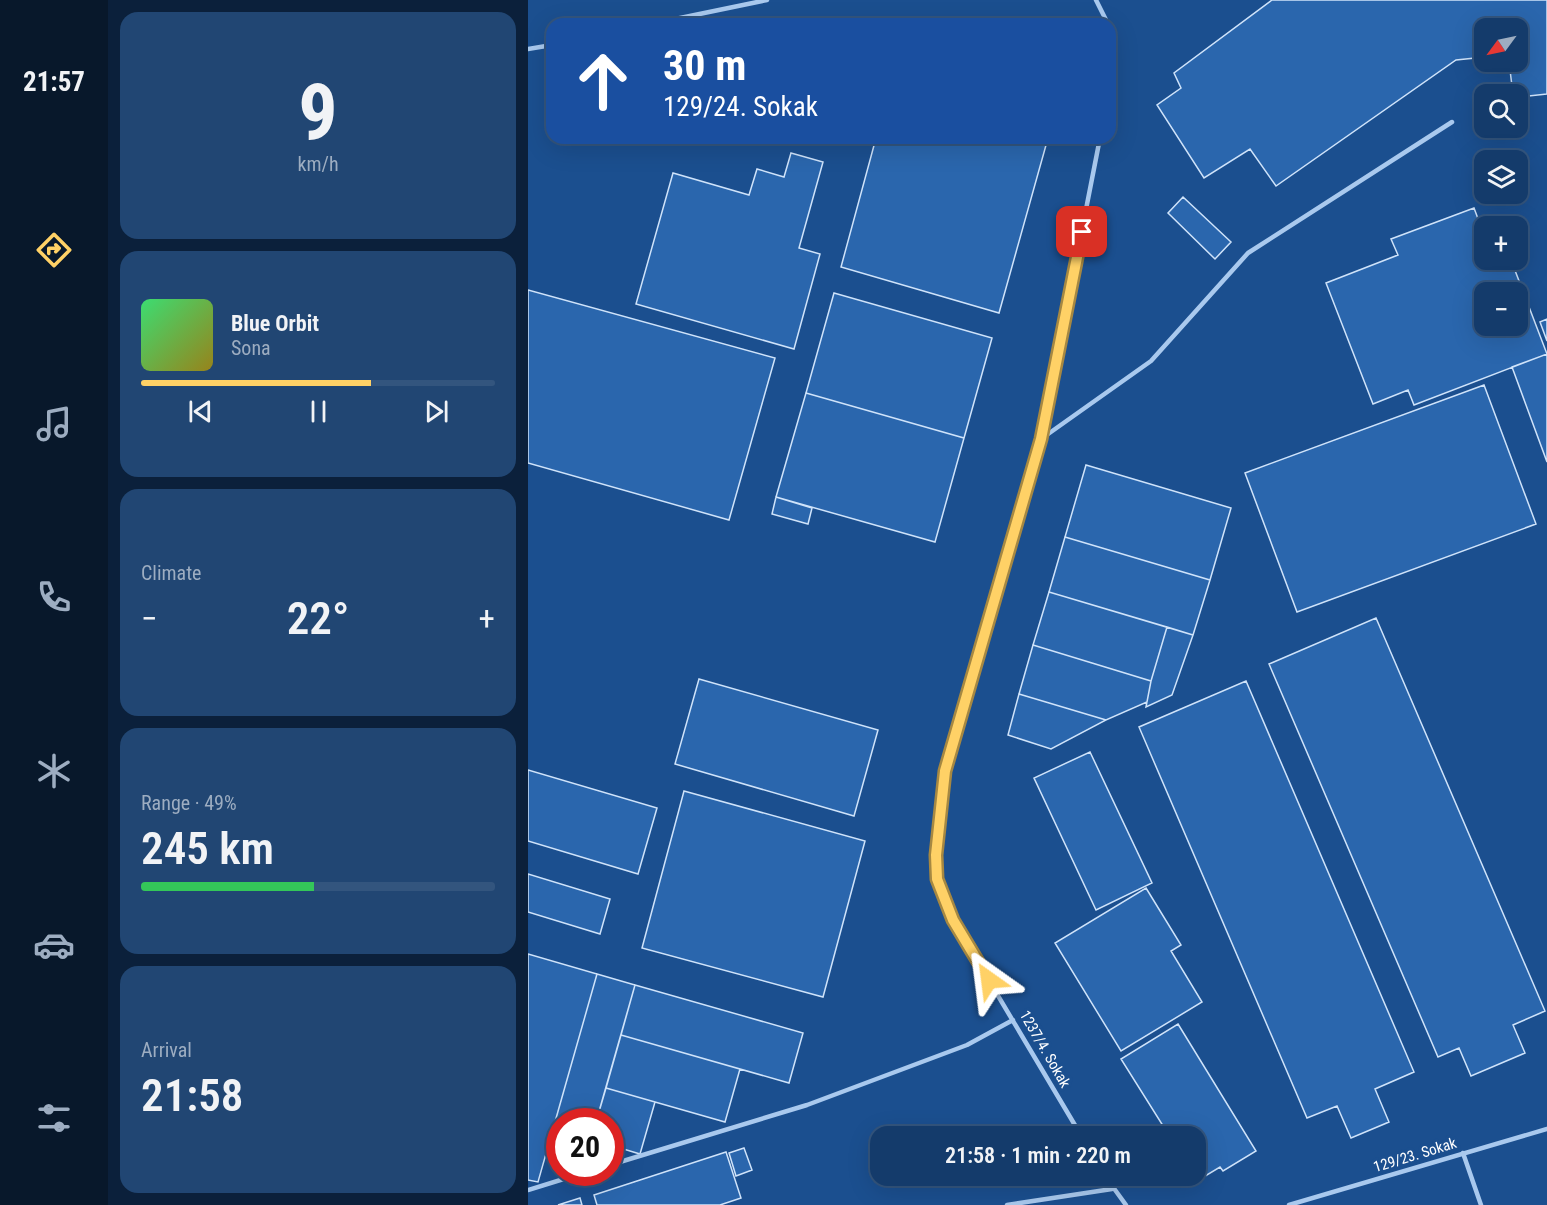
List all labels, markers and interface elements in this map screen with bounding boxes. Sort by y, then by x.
north arrow [1474,18,1528,72]
map controls [1474,18,1528,336]
text: 30 m [663,41,746,90]
icon: ahead [564,42,642,120]
text: 21:57 [23,66,85,98]
text: 9 [298,67,338,158]
button: search [1474,84,1528,138]
text: 129/24. Sokak [663,91,818,123]
button: layers [1474,150,1528,204]
text: km/h [297,152,339,176]
pin [1056,206,1107,257]
icon: arrive [1065,215,1098,248]
button: + [1474,216,1528,270]
icon: directions [33,229,75,271]
button: − [1474,282,1528,336]
text: Blue Orbit [231,311,319,336]
text: Sona [231,336,271,360]
icon: previous [184,395,217,428]
icon: pause [302,395,335,428]
icon: next [420,395,453,428]
icon: music [33,403,75,445]
text: Climate [141,561,201,585]
icon: phone [33,576,75,618]
text: 22° [287,592,349,645]
text: − [141,599,158,638]
text: + [479,599,495,638]
icon: climate [33,750,75,792]
text: Range · 49% [141,791,237,815]
text: 245 km [141,822,274,875]
icon: car [33,924,75,966]
position arrow [957,948,1021,1012]
street label: 1237/4. Sokak [1016,1007,1074,1091]
text: Arrival [141,1038,192,1062]
text: 21:58 [141,1069,243,1122]
icon: filters [33,1097,75,1139]
speed limit sign: 20 [546,1108,624,1186]
street label: 129/23. Sokak [1371,1134,1459,1176]
text: 21:58 · 1 min · 220 m [945,1143,1131,1168]

